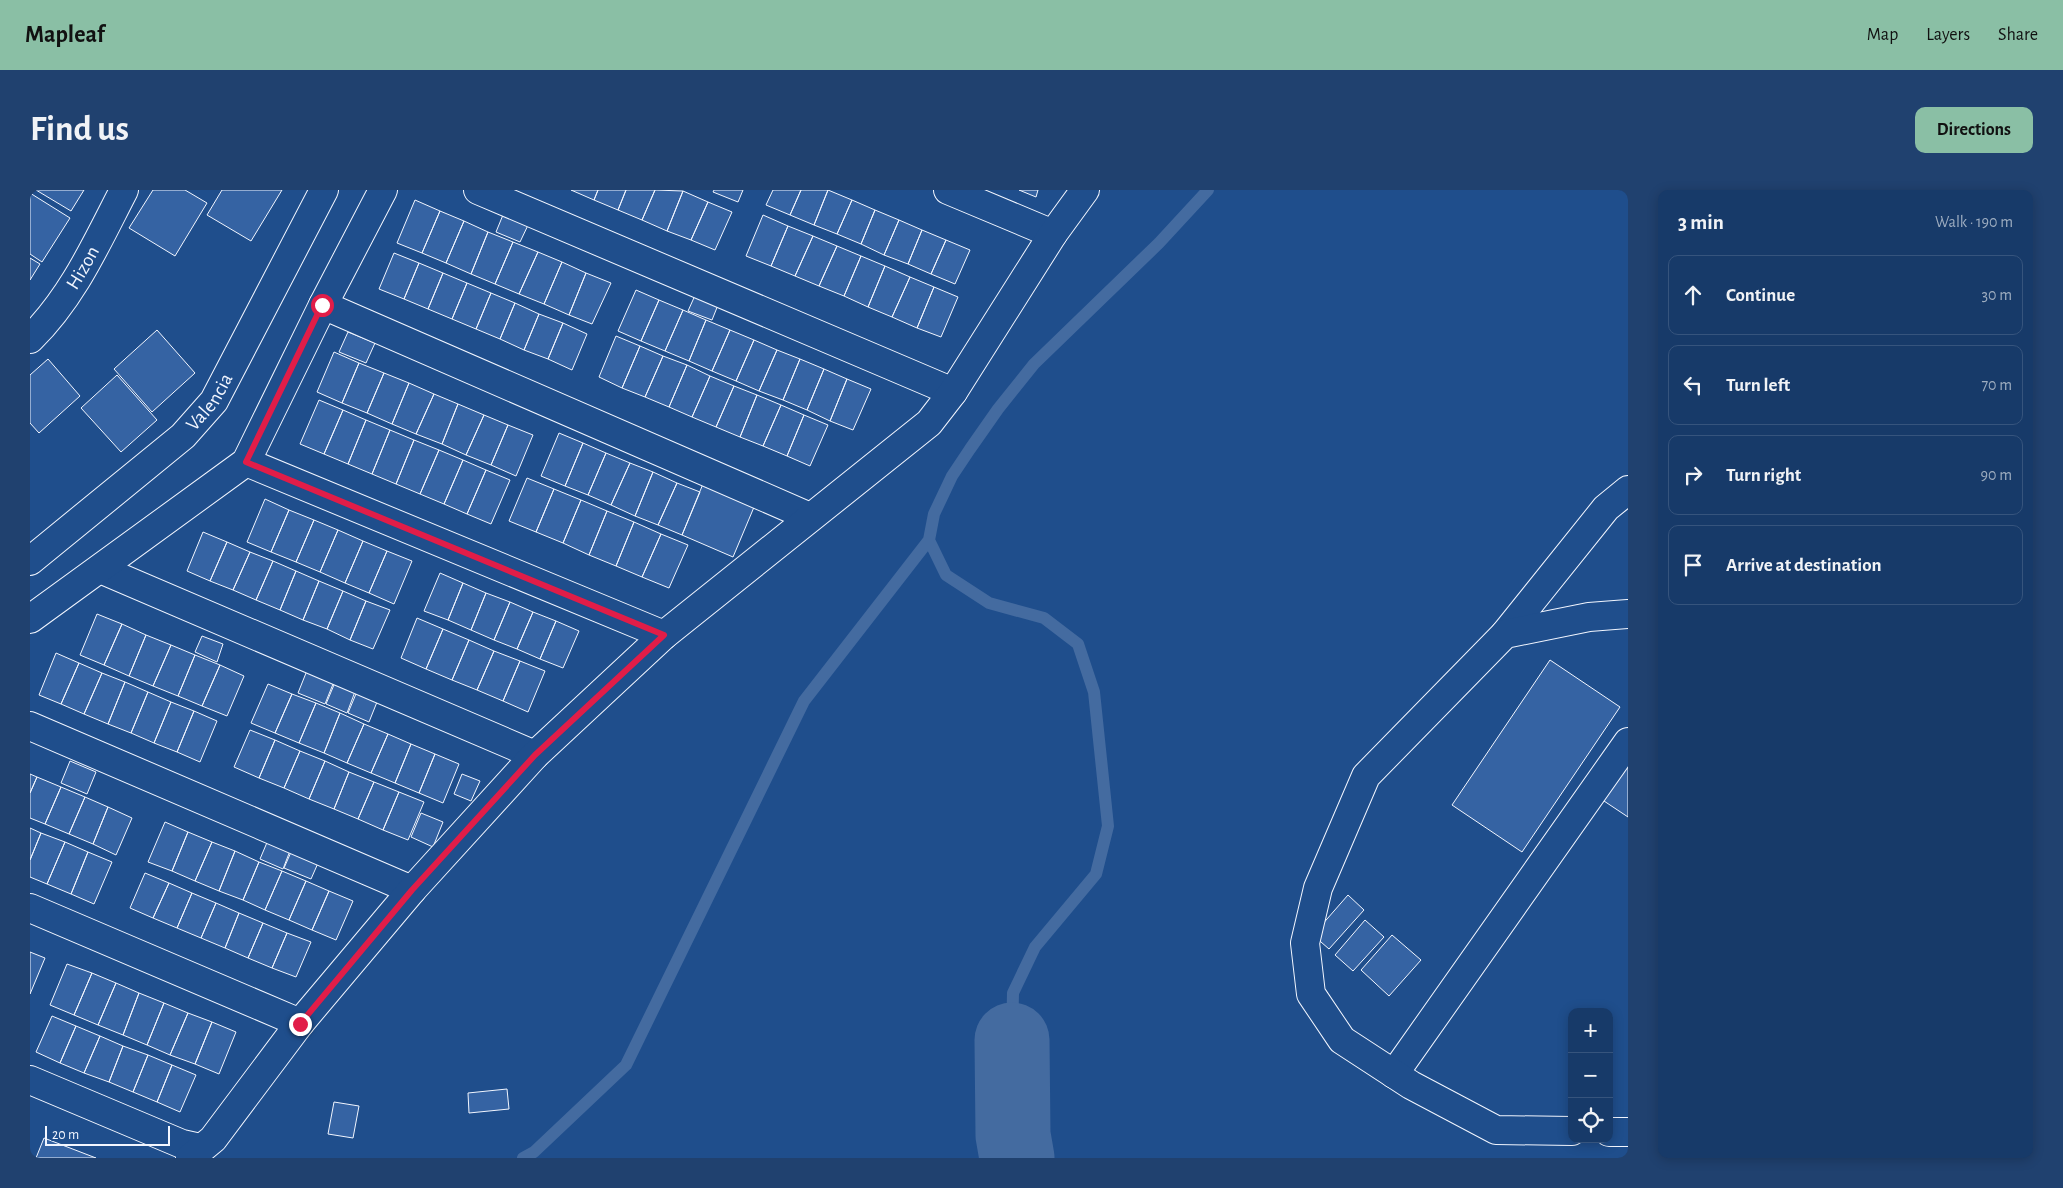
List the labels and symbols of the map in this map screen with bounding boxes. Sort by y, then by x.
street label: Hizon [63,243,103,293]
route start [311,294,334,317]
street label: Valencia [183,370,237,435]
route end [289,1013,312,1036]
scale bar [45,1123,170,1146]

